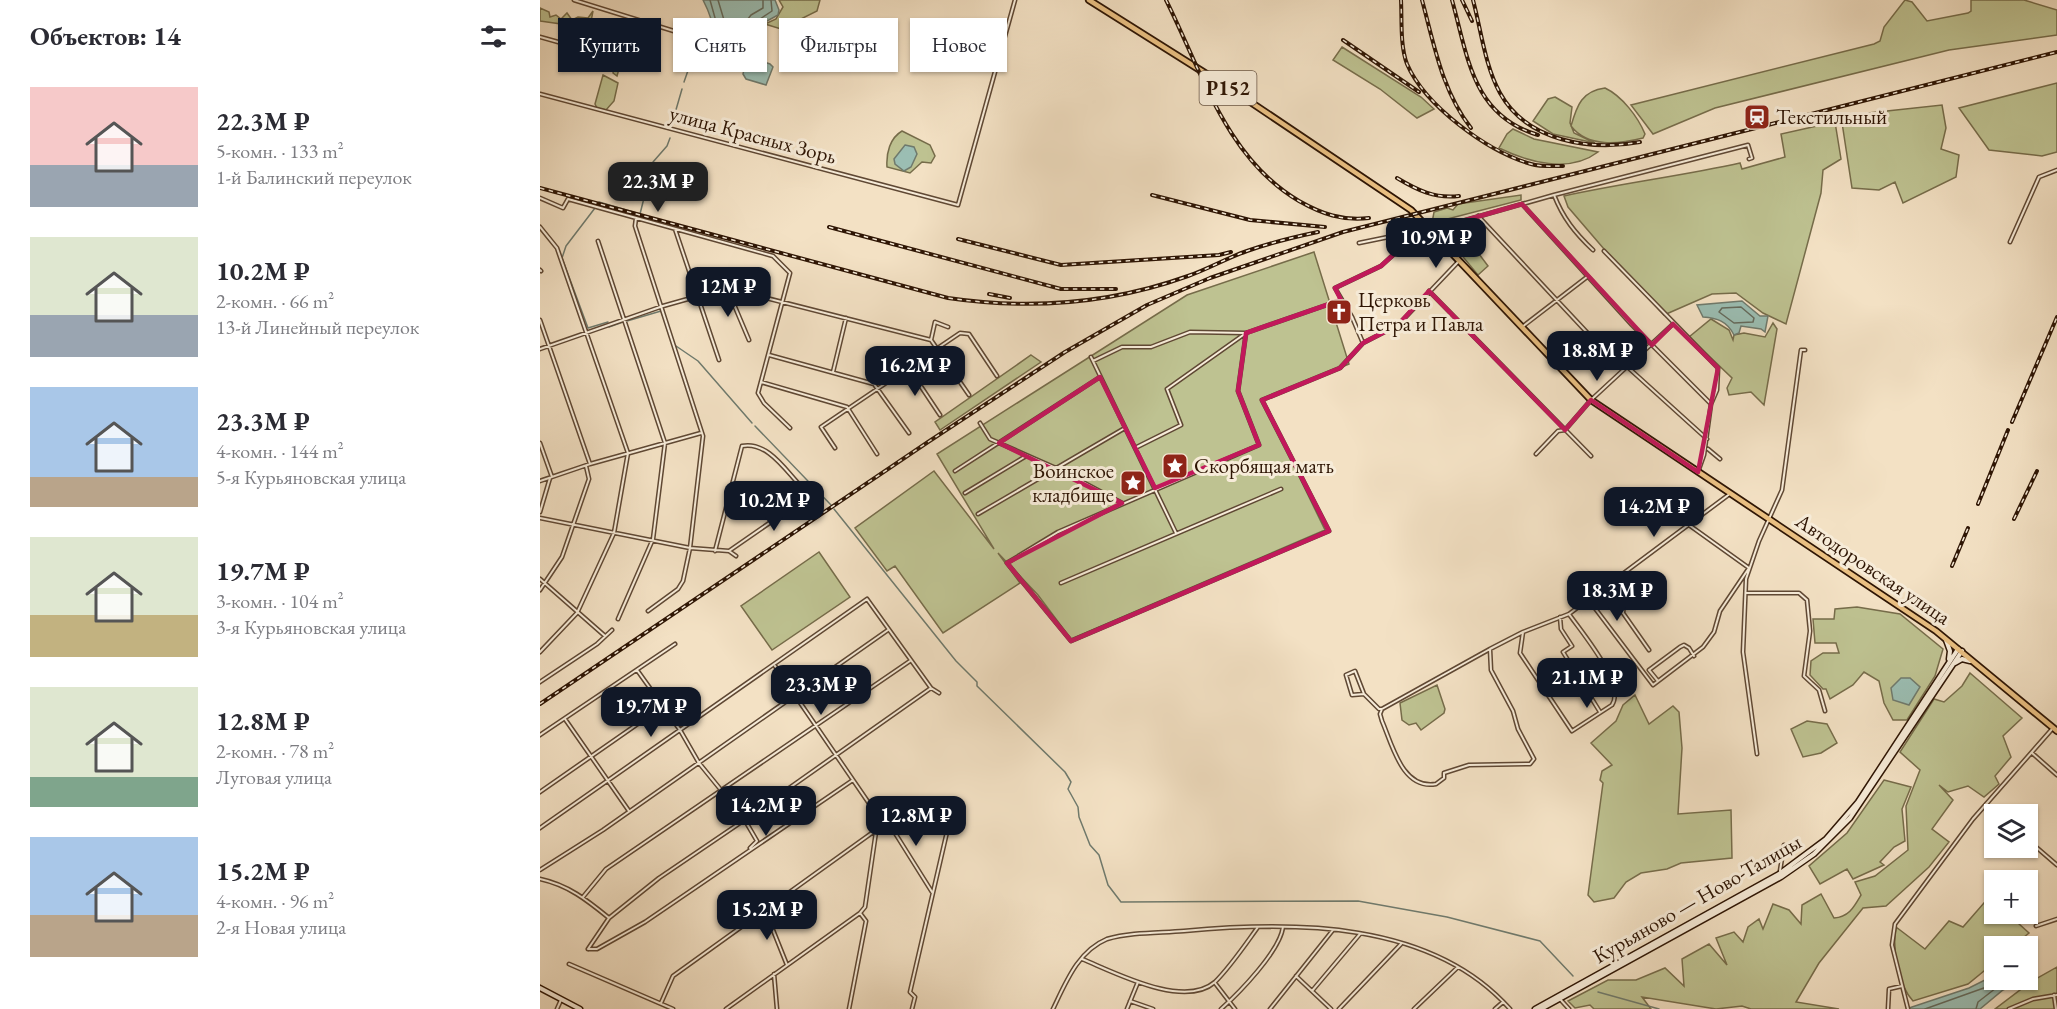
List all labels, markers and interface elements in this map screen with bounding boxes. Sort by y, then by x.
chip: Купить [558,18,661,72]
chip: Снять [673,18,767,72]
chip: Фильтры [779,18,898,72]
chip: Новое [910,18,1007,72]
text: Объектов: 14 [30,19,181,53]
icon: filters [477,20,510,53]
road number: Р152 [1200,71,1256,105]
street label: улица Красных Зорь [667,99,840,170]
station icon: Текстильный [1742,102,1772,132]
place label: Текстильный [1776,103,1887,130]
text: 22.3M ₽ [216,104,310,138]
icon: home [78,111,150,183]
text: 5-комн. · 133 m² [216,138,344,164]
pin: 22.3M ₽ [603,162,713,213]
text: 1-й Балинский переулок [216,164,412,190]
text: 22.3M ₽ [622,168,694,194]
pin: 10.9M ₽ [1381,218,1491,269]
text: 10.9M ₽ [1400,224,1472,250]
text: 10.2M ₽ [216,254,310,288]
icon: home [78,261,150,333]
pin: 12M ₽ [686,267,770,318]
text: 12M ₽ [700,273,756,299]
place label: Церковь Петра и Павла [1358,286,1484,337]
text: 2-комн. · 66 m² [216,288,334,314]
church icon: Церковь Петра и Павла [1324,297,1354,327]
text: 13-й Линейный переулок [216,314,419,340]
pin: 18.8M ₽ [1542,331,1652,382]
text: 18.8M ₽ [1561,337,1633,363]
pin: 16.2M ₽ [860,346,970,397]
text: 16.2M ₽ [879,352,951,378]
text: 23.3M ₽ [216,404,310,438]
icon: home [78,411,150,483]
text: 4-комн. · 144 m² [216,438,344,464]
place icon: Скорбящая мать [1160,451,1190,481]
place label: Скорбящая мать [1194,452,1334,479]
place label: Воинское кладбище [1032,457,1114,508]
text: 5-я Курьяновская улица [216,464,406,490]
place icon: Воинское кладбище [1118,468,1148,498]
pin: 10.2M ₽ [719,481,829,532]
text: 10.2M ₽ [738,487,810,513]
pin: 14.2M ₽ [1599,487,1709,538]
text: 14.2M ₽ [1618,493,1690,519]
street label: Автодоровская улица [1790,506,1956,631]
text: 19.7M ₽ [216,554,310,588]
icon: home [78,561,150,633]
pin: 18.3M ₽ [1562,571,1672,622]
text: 18.3M ₽ [1581,577,1653,603]
text: 3-комн. · 104 m² [216,588,344,614]
text: 3-я Курьяновская улица [216,614,406,640]
pin: 21.1M ₽ [1532,658,1642,709]
text: 21.1M ₽ [1551,664,1623,690]
pin: 23.3M ₽ [766,665,876,716]
text: 23.3M ₽ [785,671,857,697]
pin: 19.7M ₽ [596,687,706,738]
text: 19.7M ₽ [615,693,687,719]
text: 12.8M ₽ [216,704,310,738]
icon: home [78,711,150,783]
text: 2-комн. · 78 m² [216,738,334,764]
text: Луговая улица [216,764,332,790]
pin: 14.2M ₽ [711,786,821,837]
text: 14.2M ₽ [730,792,802,818]
pin: 12.8M ₽ [861,796,971,847]
text: 12.8M ₽ [880,802,952,828]
map controls [1984,804,2038,990]
button: layers [1984,804,2038,858]
street label: Курьяново — Ново-Талицы [1588,828,1806,969]
text: 15.2M ₽ [216,854,310,888]
icon: home [78,861,150,933]
button: + [1984,870,2038,924]
text: 4-комн. · 96 m² [216,888,334,914]
pin: 15.2M ₽ [712,890,822,941]
text: 15.2M ₽ [731,896,803,922]
text: 2-я Новая улица [216,914,346,940]
button: − [1984,936,2038,990]

